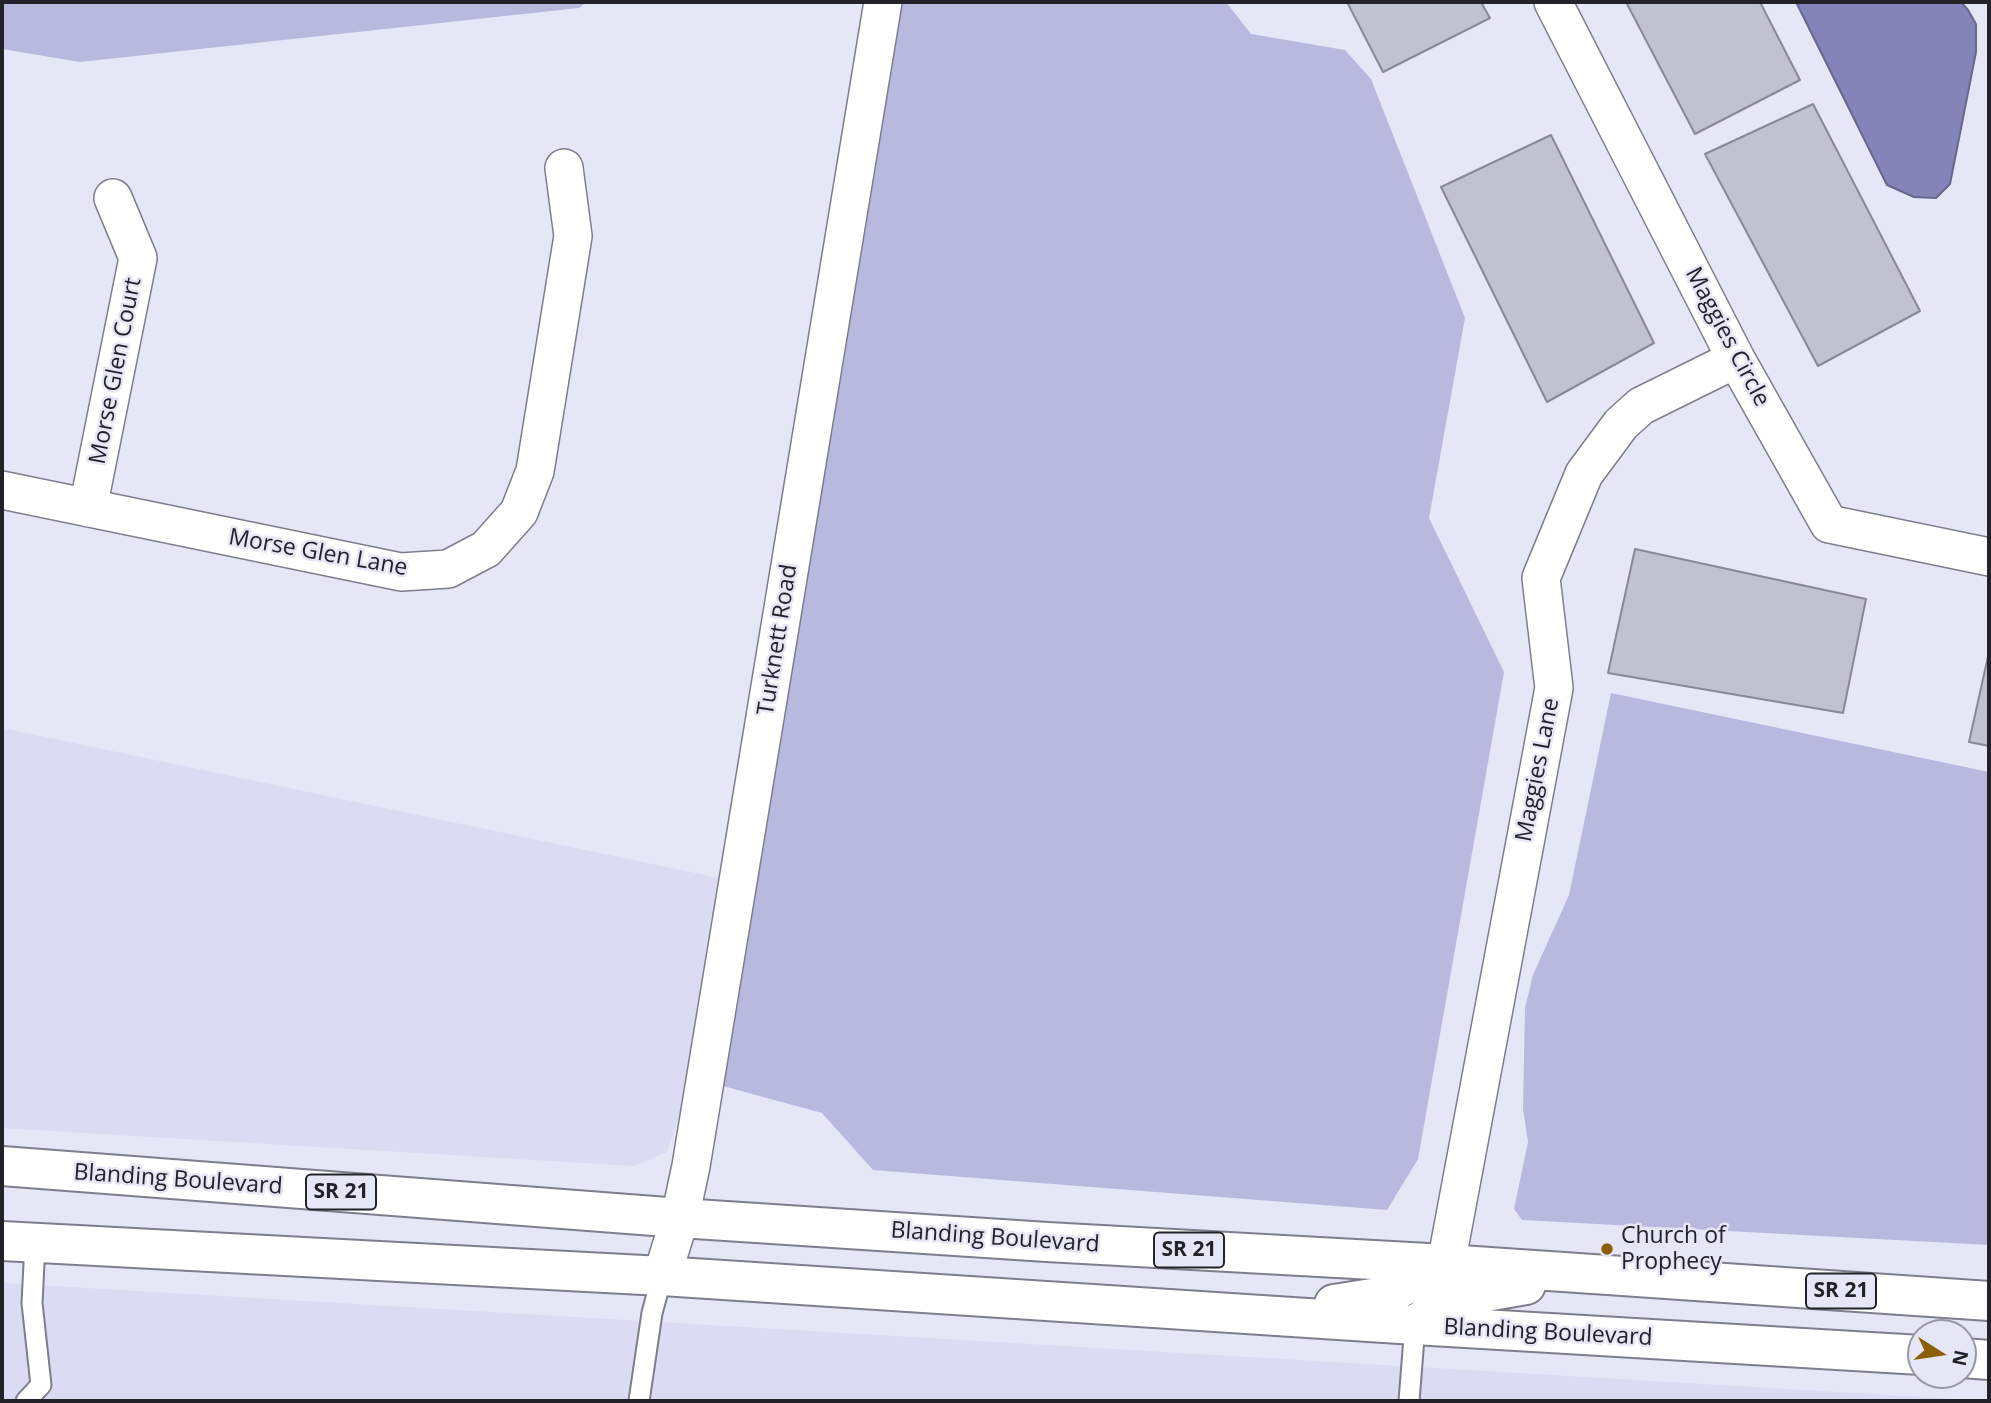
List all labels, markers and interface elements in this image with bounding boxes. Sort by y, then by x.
street label: Maggies Circle [1679,263,1775,411]
street label: Morse Glen Court [84,275,148,467]
street label: Morse Glen Lane [226,524,410,582]
street label: Turknett Road [752,563,804,717]
street label: Maggies Lane [1511,696,1565,844]
street label: Blanding Boulevard [73,1159,283,1201]
road number: SR 21 [306,1174,376,1210]
street label: Blanding Boulevard [890,1217,1100,1259]
place label: Church of Prophecy [1621,1222,1726,1276]
road number: SR 21 [1154,1232,1224,1268]
marker: Church of Prophecy [1599,1241,1615,1257]
road number: SR 21 [1806,1274,1876,1308]
street label: Blanding Boulevard [1443,1314,1653,1352]
north arrow [1907,1319,1977,1389]
text: N [1946,1348,1975,1368]

